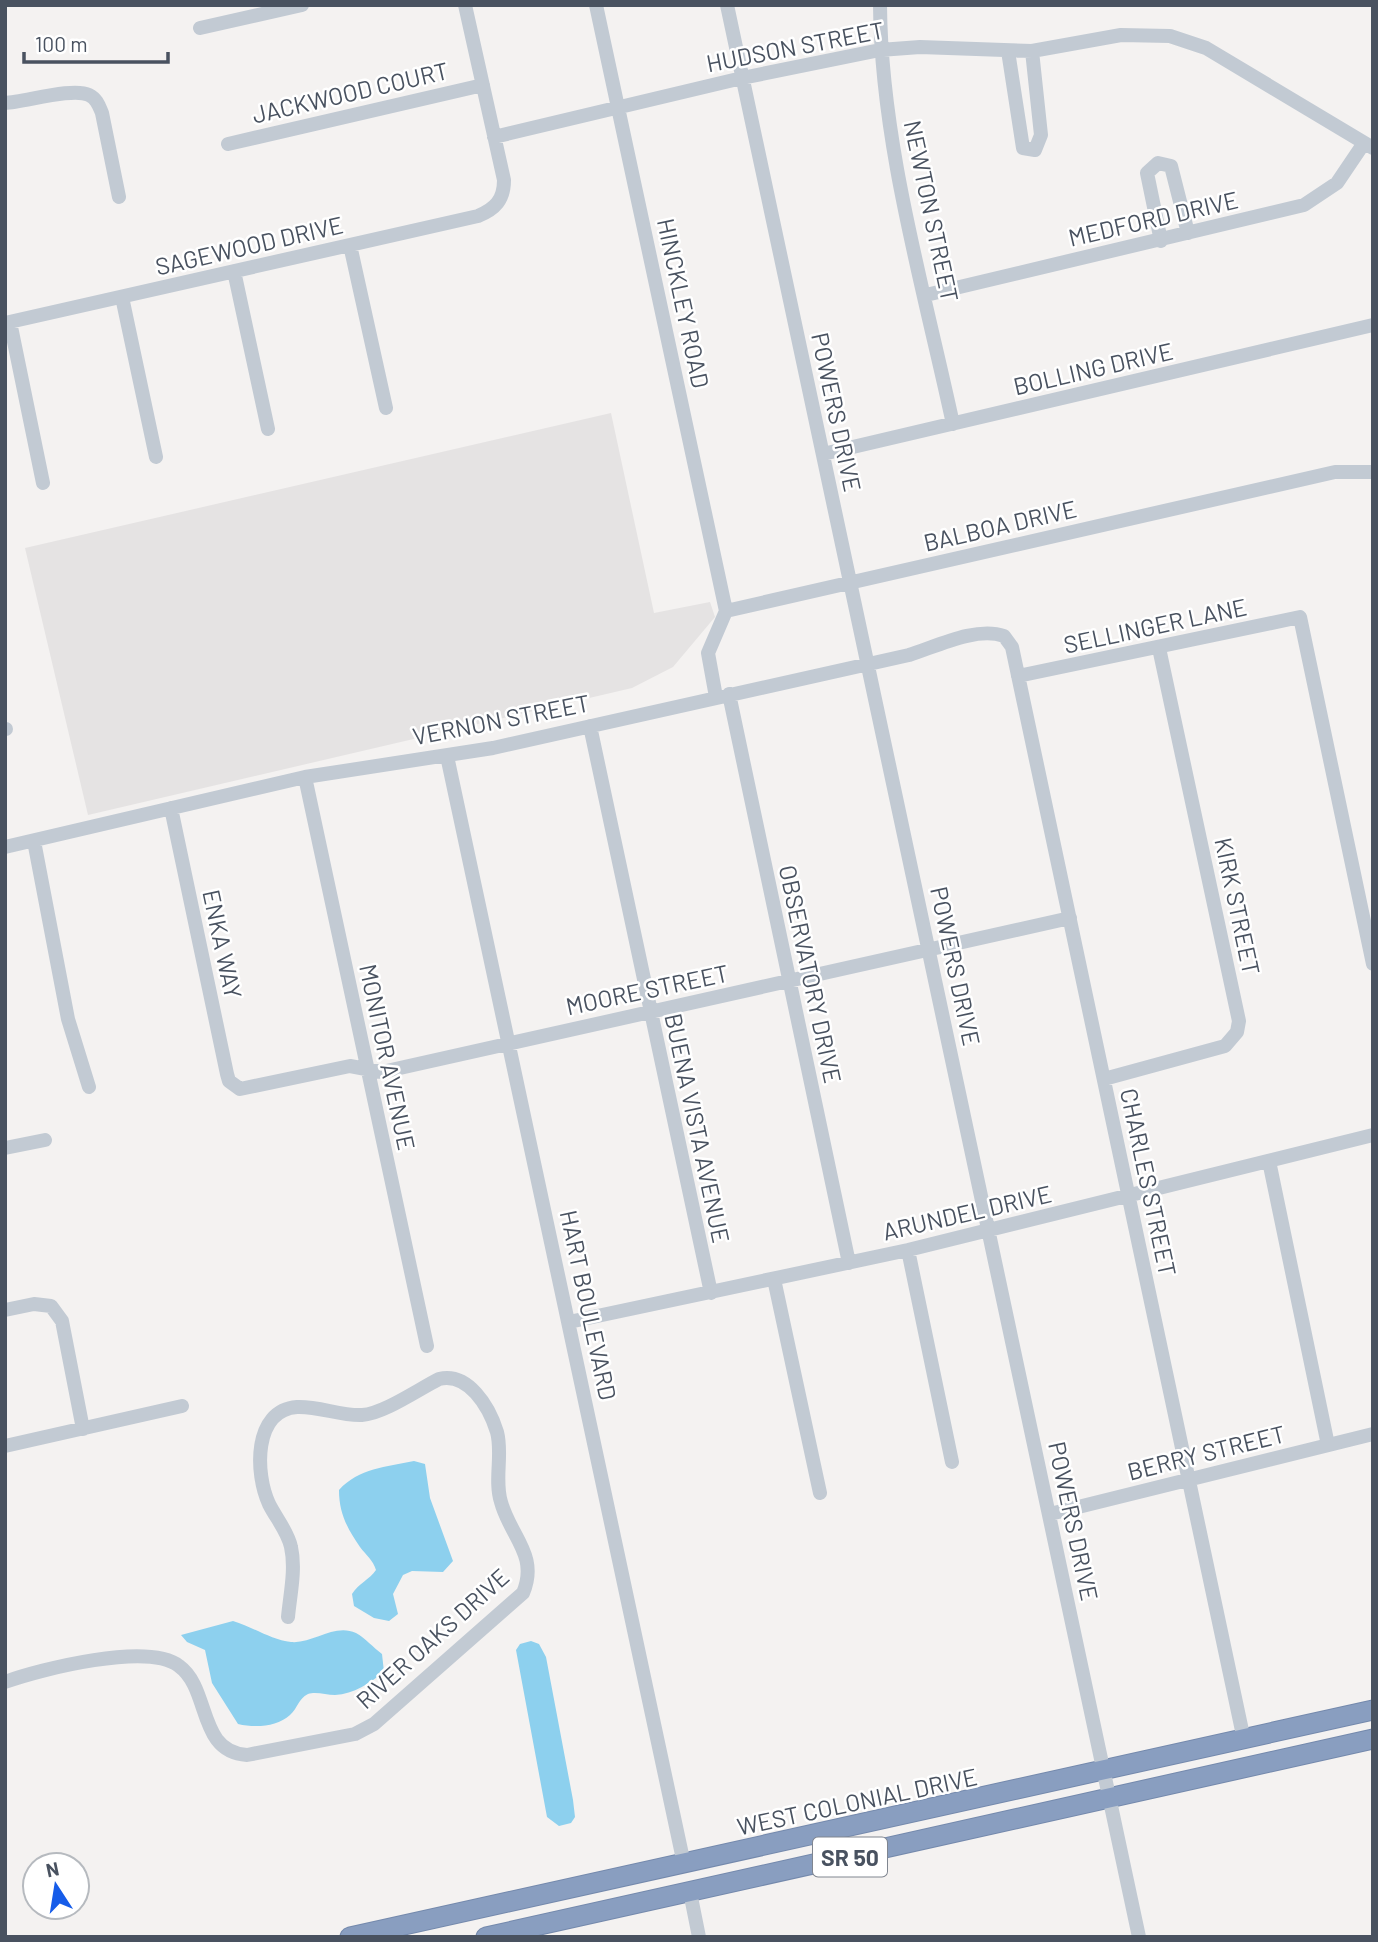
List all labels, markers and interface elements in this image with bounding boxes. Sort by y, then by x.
street label: HUDSON STREET [704,15,886,77]
scale bar [24,21,168,65]
text: 100 m [35,31,88,56]
street label: JACKWOOD COURT [249,55,451,129]
street label: NEWTON STREET [899,118,965,304]
street label: MEDFORD DRIVE [1065,184,1241,252]
street label: SAGEWOOD DRIVE [152,209,346,281]
street label: HINCKLEY ROAD [652,215,716,391]
street label: POWERS DRIVE [806,330,868,494]
street label: BOLLING DRIVE [1010,336,1176,400]
street label: BALBOA DRIVE [921,493,1079,557]
street label: SELLINGER LANE [1061,591,1249,659]
street label: VERNON STREET [410,688,592,750]
street label: KIRK STREET [1209,835,1267,977]
street label: OBSERVATORY DRIVE [774,862,848,1086]
street label: POWERS DRIVE [925,884,987,1048]
street label: ENKA WAY [197,887,249,1001]
street label: MOORE STREET [563,958,731,1020]
street label: MONITOR AVENUE [354,961,422,1153]
street label: BUENA VISTA AVENUE [659,1010,737,1246]
street label: CHARLES STREET [1115,1085,1183,1279]
street label: ARUNDEL DRIVE [880,1178,1054,1246]
street label: HART BOULEVARD [555,1207,623,1403]
street label: BERRY STREET [1124,1418,1288,1486]
street label: POWERS DRIVE [1043,1439,1105,1603]
street label: RIVER OAKS DRIVE [350,1562,514,1714]
street label: WEST COLONIAL DRIVE [734,1761,980,1841]
road number: SR 50 [813,1838,887,1876]
north arrow [21,1851,91,1921]
text: N [44,1856,61,1881]

